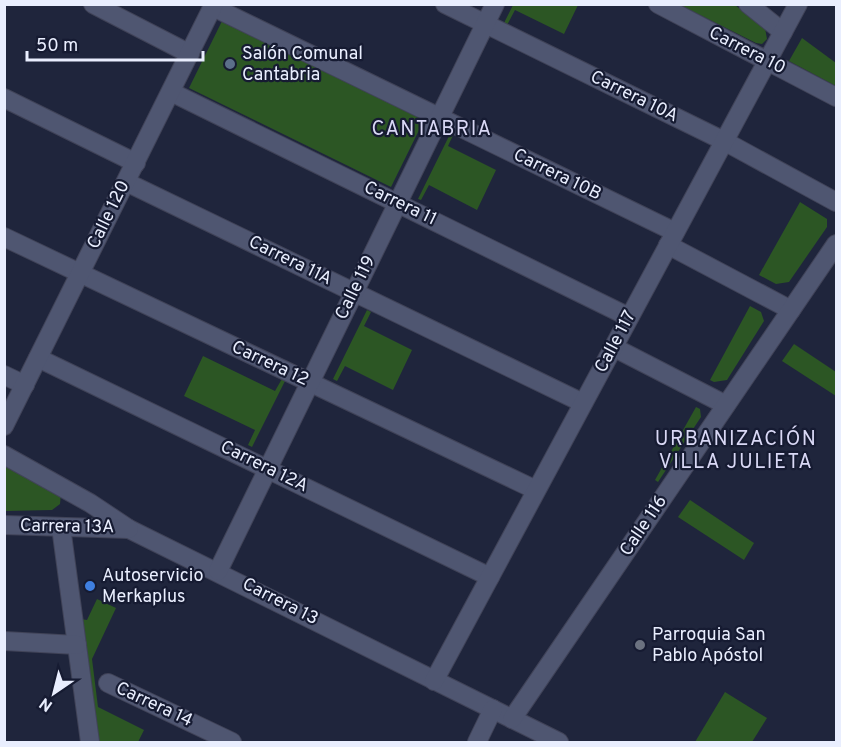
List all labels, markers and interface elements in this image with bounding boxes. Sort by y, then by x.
street label: Carrera 10 [705,22,789,80]
scale bar [27,24,202,62]
text: 50 m [36,35,78,58]
place label: Salón Comunal Cantabria [242,43,363,87]
marker: Salón Comunal Cantabria [223,57,237,71]
street label: Carrera 10A [586,66,682,128]
district label: CANTABRIA [371,117,493,143]
street label: Carrera 10B [509,144,605,206]
street label: Carrera 11 [360,176,440,232]
street label: Calle 120 [82,177,136,253]
street label: Carrera 11A [244,231,336,291]
street label: Calle 119 [331,252,381,324]
street label: Calle 117 [590,307,642,377]
street label: Carrera 12 [228,336,312,392]
district label: URBANIZACIÓN VILLA JULIETA [655,425,817,476]
street label: Carrera 12A [216,436,312,498]
street label: Calle 116 [615,491,673,561]
street label: Carrera 13A [20,515,114,539]
place label: Autoservicio Merkaplus [102,565,203,609]
street label: Carrera 13 [238,573,322,631]
marker: Autoservicio Merkaplus [83,579,97,593]
place label: Parroquia San Pablo Apóstol [652,624,766,668]
marker: Parroquia San Pablo Apóstol [633,638,647,652]
north arrow [24,663,84,723]
street label: Carrera 14 [112,677,196,733]
text: N [36,692,57,715]

